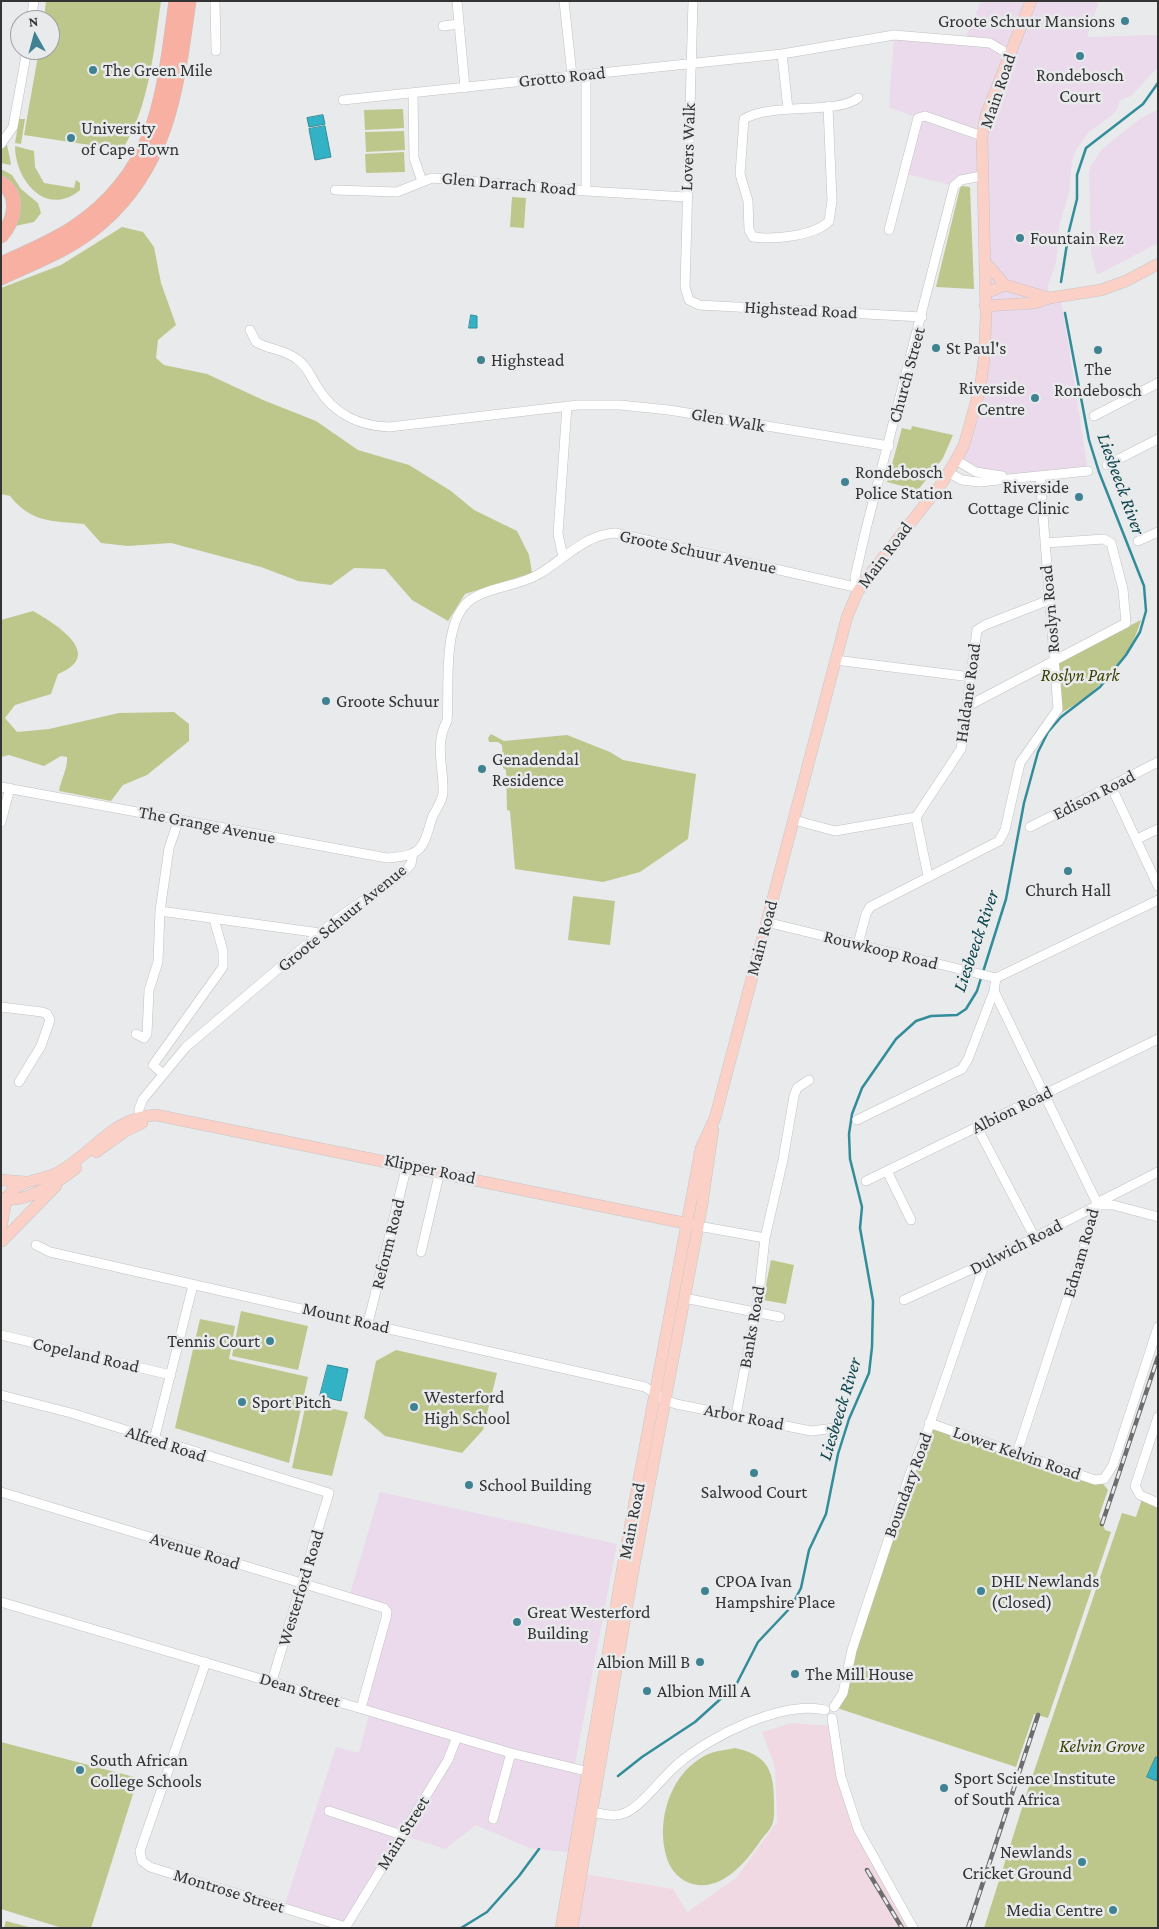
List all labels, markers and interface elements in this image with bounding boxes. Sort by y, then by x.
north arrow [10,10,60,60]
place label: Groote Schuur Mansions [938,10,1115,32]
text: N [28,13,39,30]
marker: Groote Schuur Mansions [1119,15,1131,27]
marker: Rondebosch Court [1074,50,1086,62]
street label: Main Road [975,51,1021,131]
place label: The Green Mile [103,59,212,81]
street label: Grotto Road [518,62,606,92]
marker: The Green Mile [87,64,99,76]
place label: Rondebosch Court [1036,64,1124,106]
street label: Lovers Walk [676,103,700,191]
place label: University of Cape Town [81,117,179,160]
marker: University of Cape Town [65,132,77,144]
street label: Glen Darrach Road [441,167,577,201]
place label: Fountain Rez [1030,227,1124,249]
marker: Fountain Rez [1014,232,1026,244]
street label: Highstead Road [744,296,858,324]
street label: Church Street [884,325,930,425]
place label: St Paul's [946,337,1006,359]
marker: St Paul's [930,342,942,354]
marker: The Rondebosch [1092,344,1104,356]
place label: Highstead [491,349,565,371]
marker: Highstead [475,354,487,366]
place label: The Rondebosch [1054,358,1142,400]
place label: Riverside Centre [959,377,1025,419]
marker: Riverside Centre [1029,392,1041,404]
street label: Glen Walk [689,403,767,437]
water label: Liesbeeck River [1092,430,1150,538]
place label: Rondebosch Police Station [855,461,953,504]
marker: Rondebosch Police Station [839,476,851,488]
place label: Riverside Cottage Clinic [968,476,1069,518]
marker: Riverside Cottage Clinic [1073,491,1085,503]
street label: Main Road [853,518,917,592]
street label: Groote Schuur Avenue [618,525,778,579]
street label: Roslyn Road [1035,564,1065,654]
street label: Haldane Road [950,642,986,744]
park label: Roslyn Park [1041,664,1119,686]
place label: Groote Schuur [336,690,439,712]
marker: Groote Schuur [320,695,332,707]
place label: Genadendal Residence [492,748,579,791]
marker: Genadendal Residence [476,763,488,775]
street label: Edison Road [1049,765,1139,825]
street label: The Grange Avenue [137,801,277,849]
street label: Groote Schuur Avenue [273,859,411,977]
marker: Church Hall [1062,865,1074,877]
place label: Church Hall [1025,879,1111,901]
water label: Liesbeeck River [948,887,1004,995]
street label: Main Road [742,898,782,978]
street label: Rouwkoop Road [822,925,940,975]
street label: Albion Road [968,1081,1056,1139]
street label: Klipper Road [382,1149,478,1189]
street label: Reform Road [366,1196,410,1292]
street label: Ednam Road [1058,1206,1104,1300]
street label: Dulwich Road [966,1214,1066,1280]
street label: Banks Road [734,1284,770,1370]
street label: Mount Road [300,1297,392,1339]
place label: Tennis Court [167,1330,260,1352]
street label: Copeland Road [31,1332,141,1378]
marker: Tennis Court [264,1335,276,1347]
water label: Liesbeeck River [814,1355,866,1463]
place label: Westerford High School [424,1386,510,1428]
place label: Sport Pitch [252,1391,331,1413]
marker: Sport Pitch [236,1396,248,1408]
street label: Arbor Road [702,1399,786,1435]
marker: Westerford High School [408,1401,420,1413]
street label: Alfred Road [123,1421,209,1467]
street label: Lower Kelvin Road [950,1421,1084,1485]
street label: Boundary Road [879,1429,937,1541]
marker: Salwood Court [748,1467,760,1479]
place label: School Building [479,1474,592,1496]
marker: School Building [463,1479,475,1491]
street label: Main Road [614,1481,650,1561]
place label: Salwood Court [701,1481,807,1503]
street label: Avenue Road [147,1527,243,1575]
street label: Westerford Road [273,1527,329,1649]
place label: CPOA Ivan Hampshire Place [715,1570,835,1612]
place label: DHL Newlands (Closed) [991,1570,1099,1612]
marker: CPOA Ivan Hampshire Place [699,1585,711,1597]
marker: DHL Newlands (Closed) [975,1585,987,1597]
place label: Great Westerford Building [527,1601,651,1644]
marker: Great Westerford Building [511,1616,523,1628]
place label: Albion Mill B [597,1651,690,1673]
marker: Albion Mill B [694,1656,706,1668]
place label: The Mill House [805,1663,913,1685]
street label: Dean Street [257,1667,343,1713]
marker: The Mill House [789,1668,801,1680]
place label: Albion Mill A [657,1680,751,1702]
marker: Albion Mill A [641,1685,653,1697]
park label: Kelvin Grove [1059,1735,1145,1757]
place label: South African College Schools [90,1749,202,1792]
marker: South African College Schools [74,1764,86,1776]
place label: Sport Science Institute of South Africa [954,1767,1115,1810]
marker: Sport Science Institute of South Africa [938,1782,950,1794]
street label: Main Street [372,1792,434,1874]
place label: Newlands Cricket Ground [962,1841,1072,1884]
marker: Newlands Cricket Ground [1076,1856,1088,1868]
street label: Montrose Street [171,1864,287,1918]
place label: Media Centre [1006,1899,1103,1921]
marker: Media Centre [1107,1904,1119,1916]

